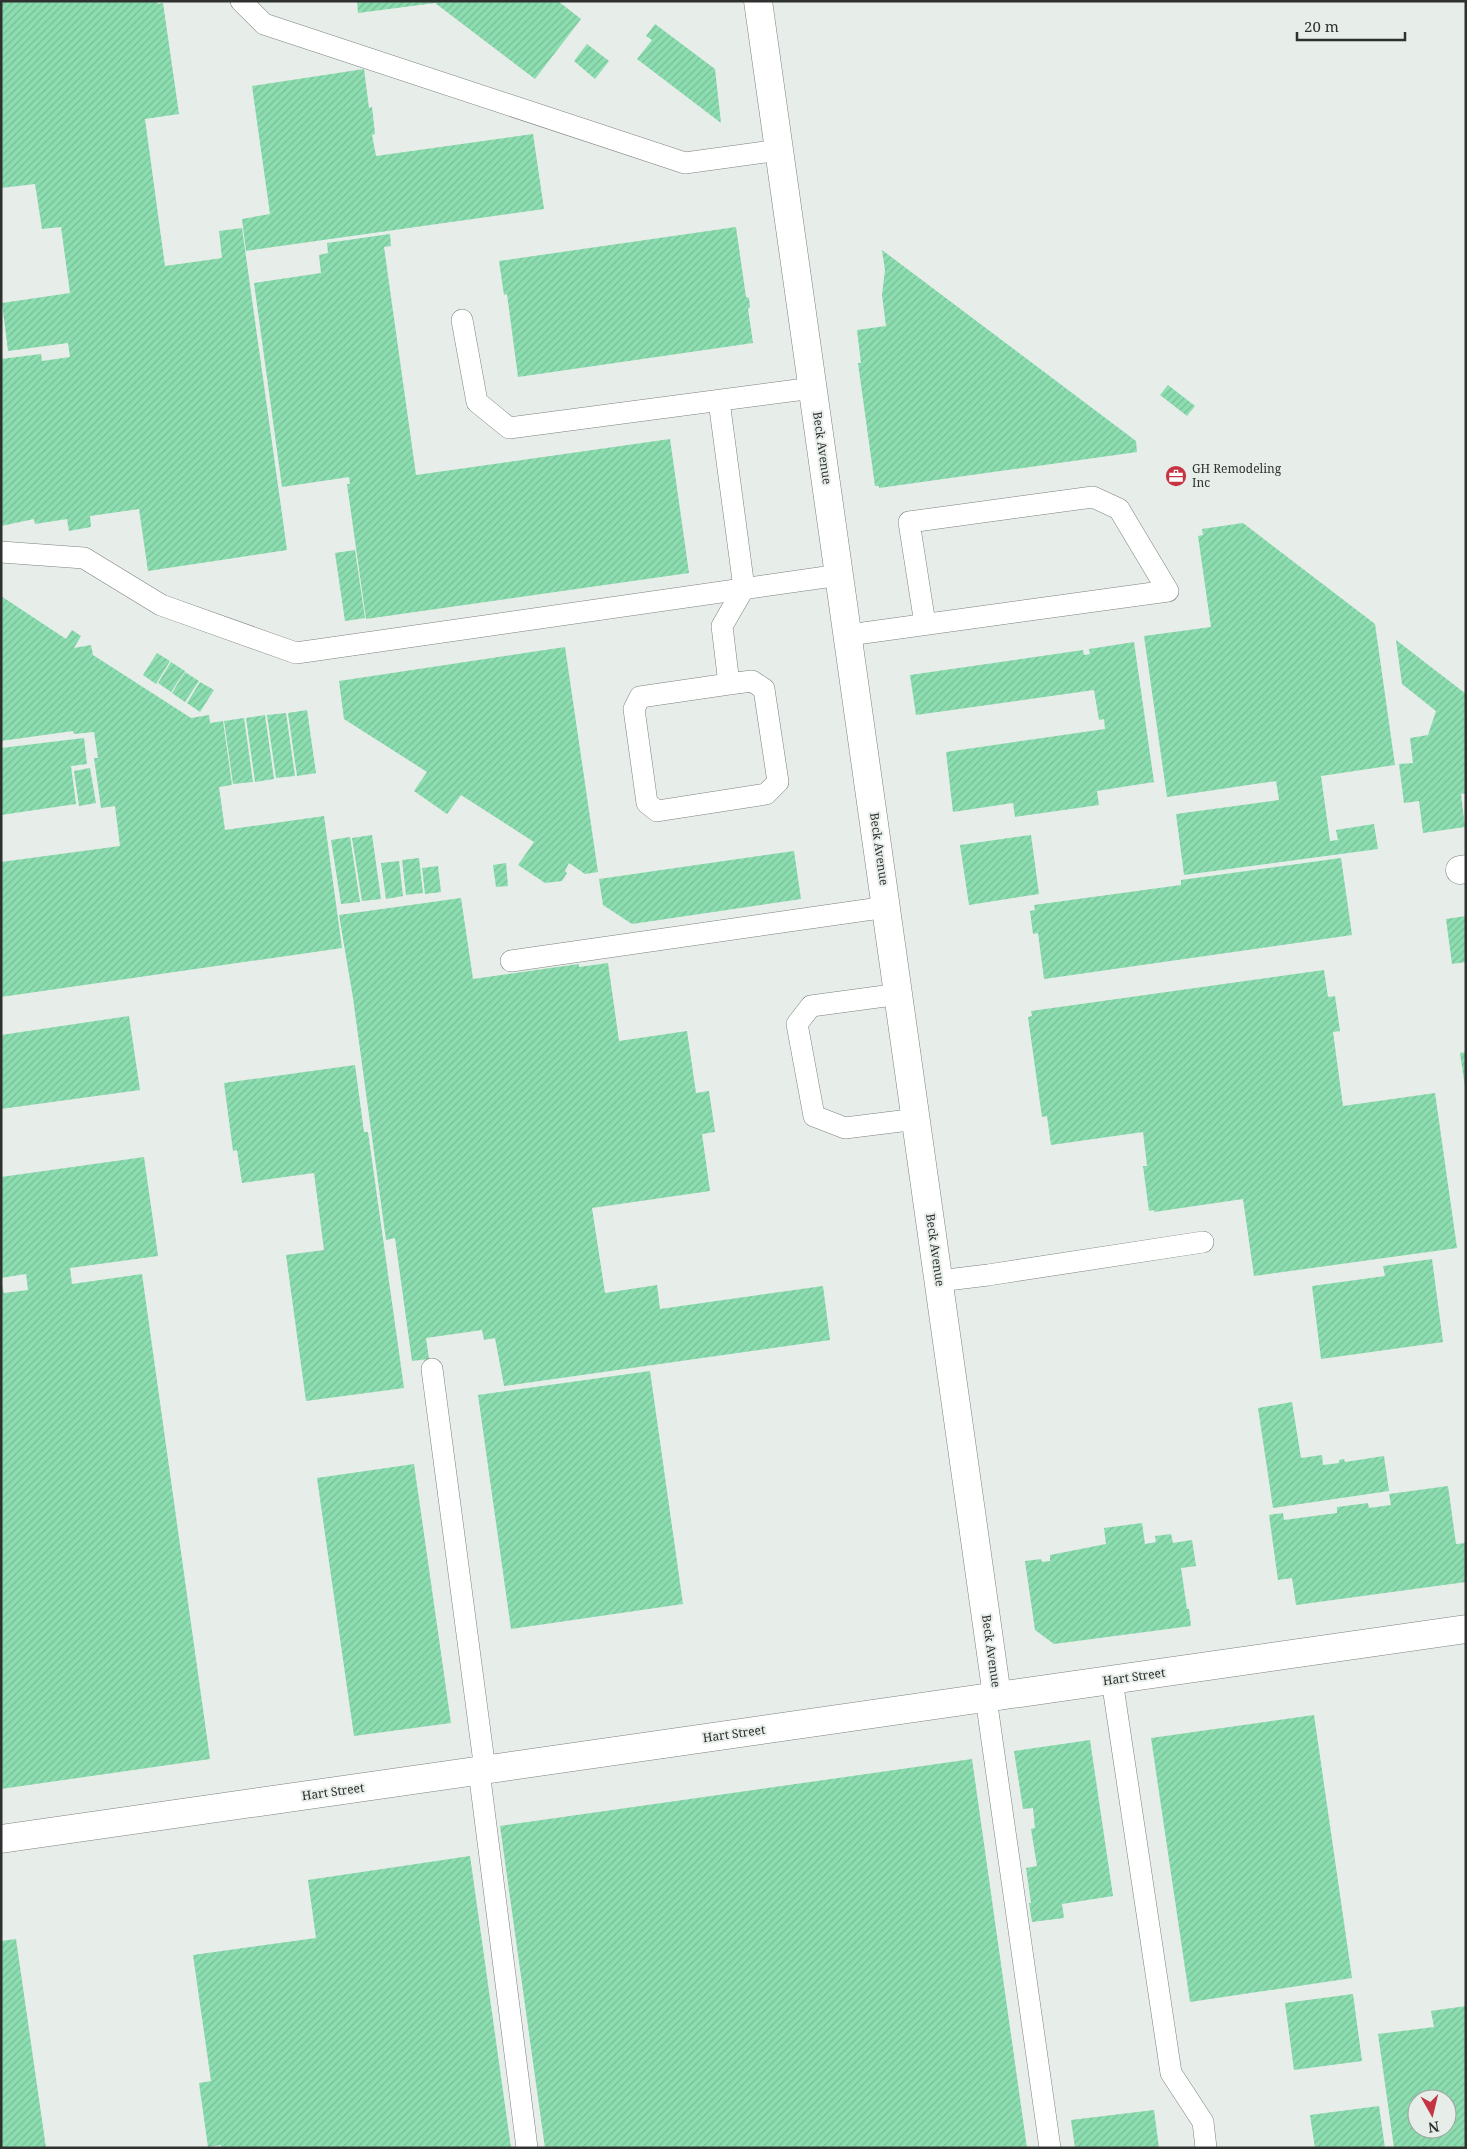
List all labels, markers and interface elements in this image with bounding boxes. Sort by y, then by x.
scale bar [1297,10,1404,42]
text: 20 m [1304,16,1339,36]
street label: Beck Avenue [809,411,836,485]
place label: GH Remodeling Inc [1192,460,1282,491]
office icon: GH Remodeling Inc [1164,464,1188,488]
street label: Beck Avenue [866,812,893,886]
street label: Beck Avenue [922,1213,949,1287]
street label: Beck Avenue [978,1614,1005,1688]
street label: Hart Street [1102,1664,1166,1689]
street label: Hart Street [702,1721,766,1746]
street label: Hart Street [301,1779,365,1804]
north arrow [1407,2089,1457,2139]
text: N [1427,2117,1441,2138]

